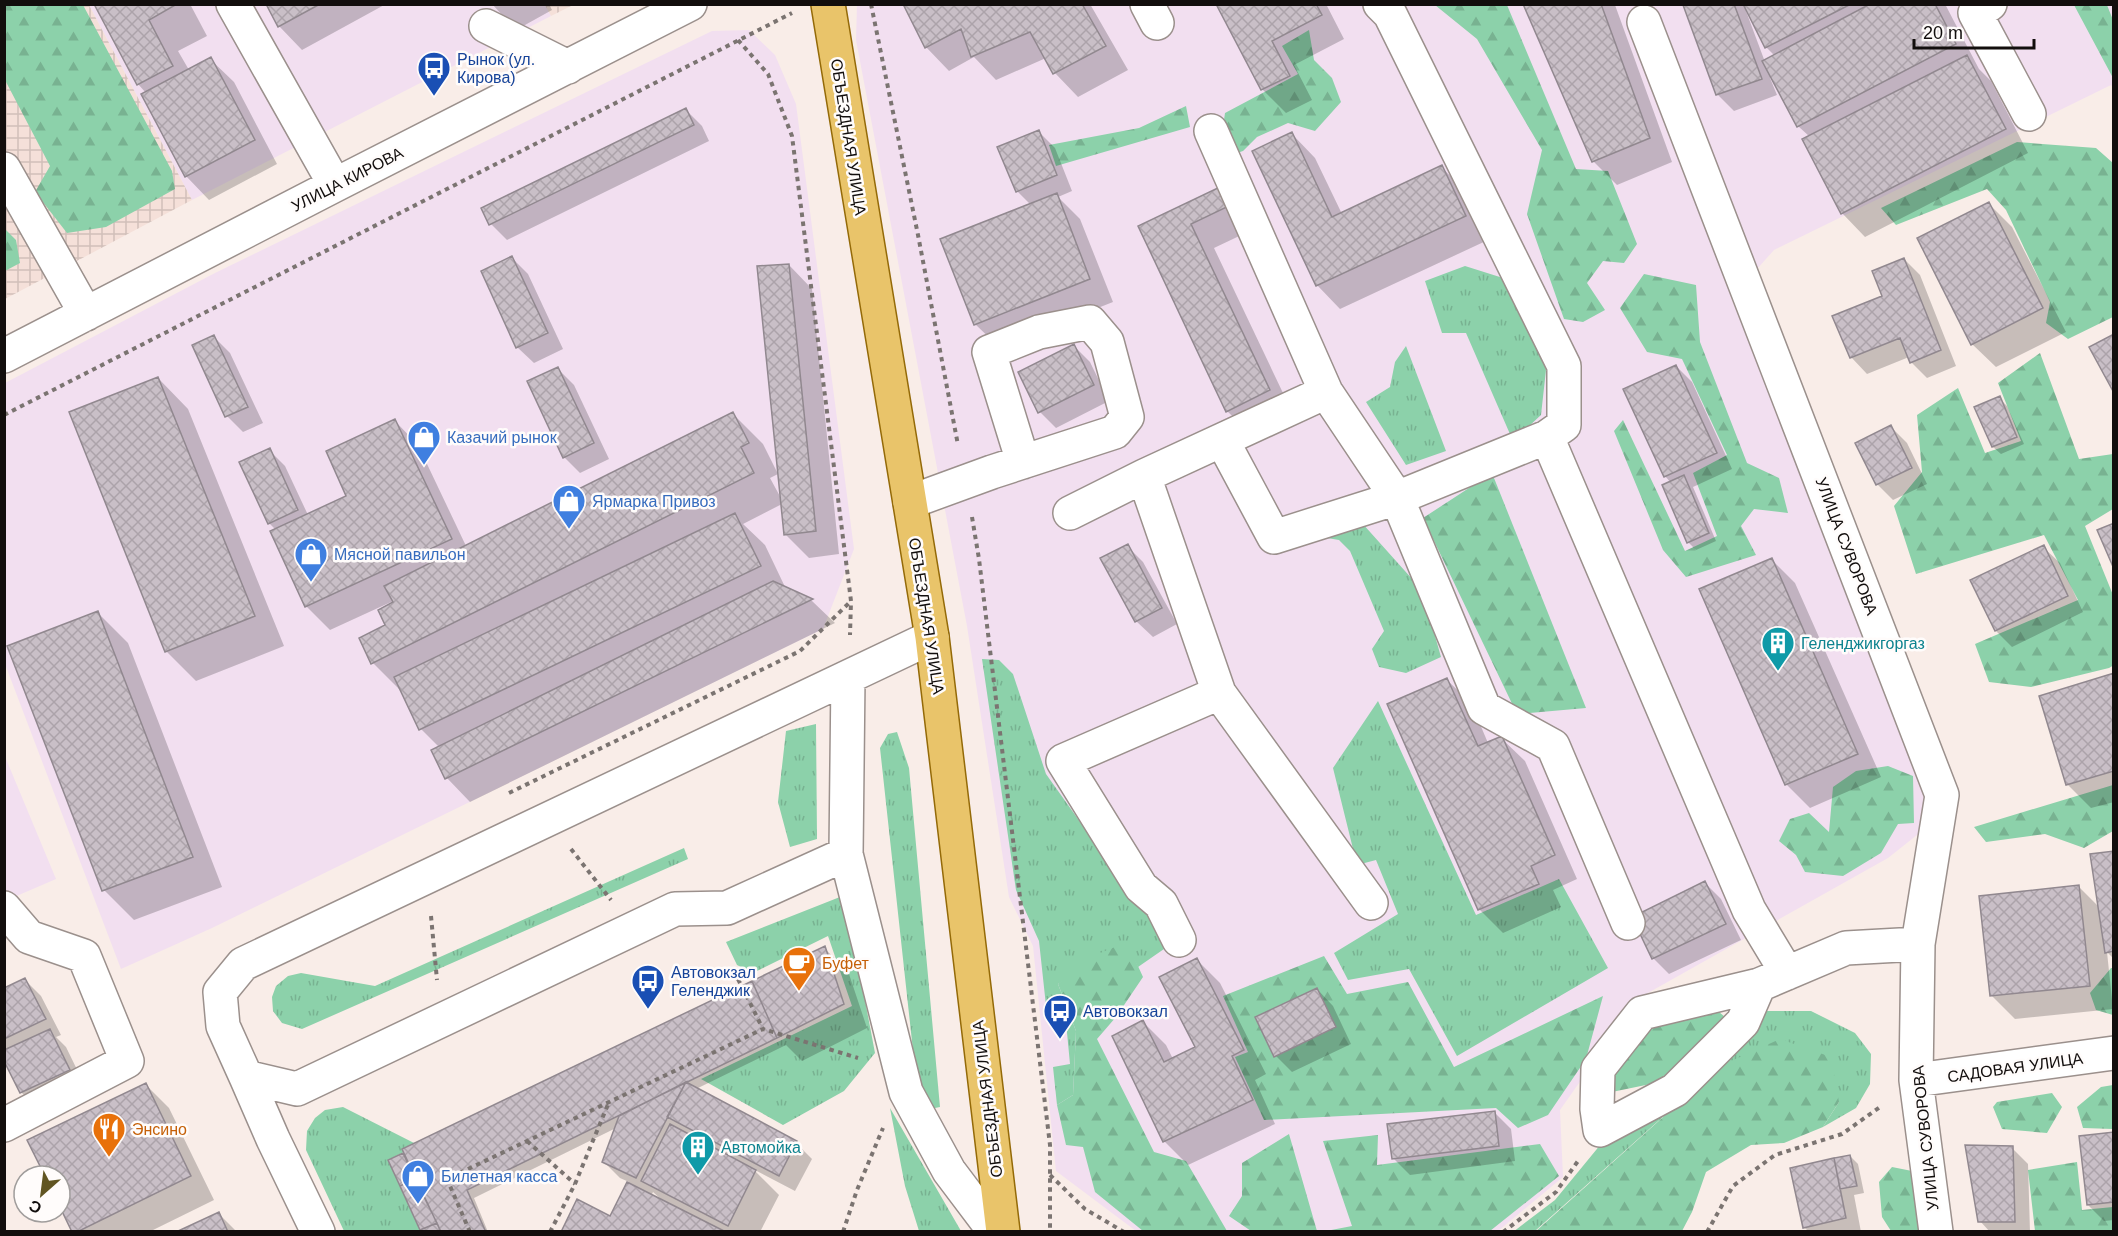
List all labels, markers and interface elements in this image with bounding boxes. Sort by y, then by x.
scale bar [1914,12,2034,50]
text: 20 m [1923,23,1963,43]
bus stop icon: Рынок (ул. Кирова) [416,50,452,97]
place label: Рынок (ул. Кирова) [457,51,535,86]
street label: ОБЪЕЗДНАЯ УЛИЦА [828,58,869,217]
street label: УЛИЦА КИРОВА [289,144,406,215]
shop icon: Казачий рынок [406,419,442,466]
place label: Казачий рынок [447,429,558,446]
street label: УЛИЦА СУВОРОВА [1812,475,1881,618]
shop icon: Ярмарка Привоз [551,483,587,530]
place label: Ярмарка Привоз [592,493,716,510]
shop icon: Мясной павильон [293,536,329,583]
street label: ОБЪЕЗДНАЯ УЛИЦА [906,537,947,696]
place label: Мясной павильон [334,546,466,563]
building icon: Геленджикгоргаз [1760,625,1796,672]
place label: Геленджикгоргаз [1801,635,1925,652]
cafe icon: Буфет [781,945,817,992]
place label: Буфет [822,955,870,972]
bus stop icon: Автовокзал Геленджик [630,963,666,1010]
place label: Автовокзал Геленджик [671,964,756,999]
bus stop icon: Автовокзал [1042,993,1078,1040]
place label: Автовокзал [1083,1003,1168,1020]
street label: ОБЪЕЗДНАЯ УЛИЦА [969,1019,1006,1179]
street label: САДОВАЯ УЛИЦА [1946,1050,2084,1085]
street label: УЛИЦА СУВОРОВА [1909,1064,1942,1211]
restaurant icon: Энсино [91,1111,127,1158]
place label: Энсино [132,1121,187,1138]
building icon: Автомойка [680,1129,716,1176]
place label: Автомойка [721,1139,801,1156]
shop icon: Билетная касса [400,1158,436,1205]
north arrow [12,1164,72,1224]
place label: Билетная касса [441,1168,558,1185]
text: С [26,1196,44,1217]

